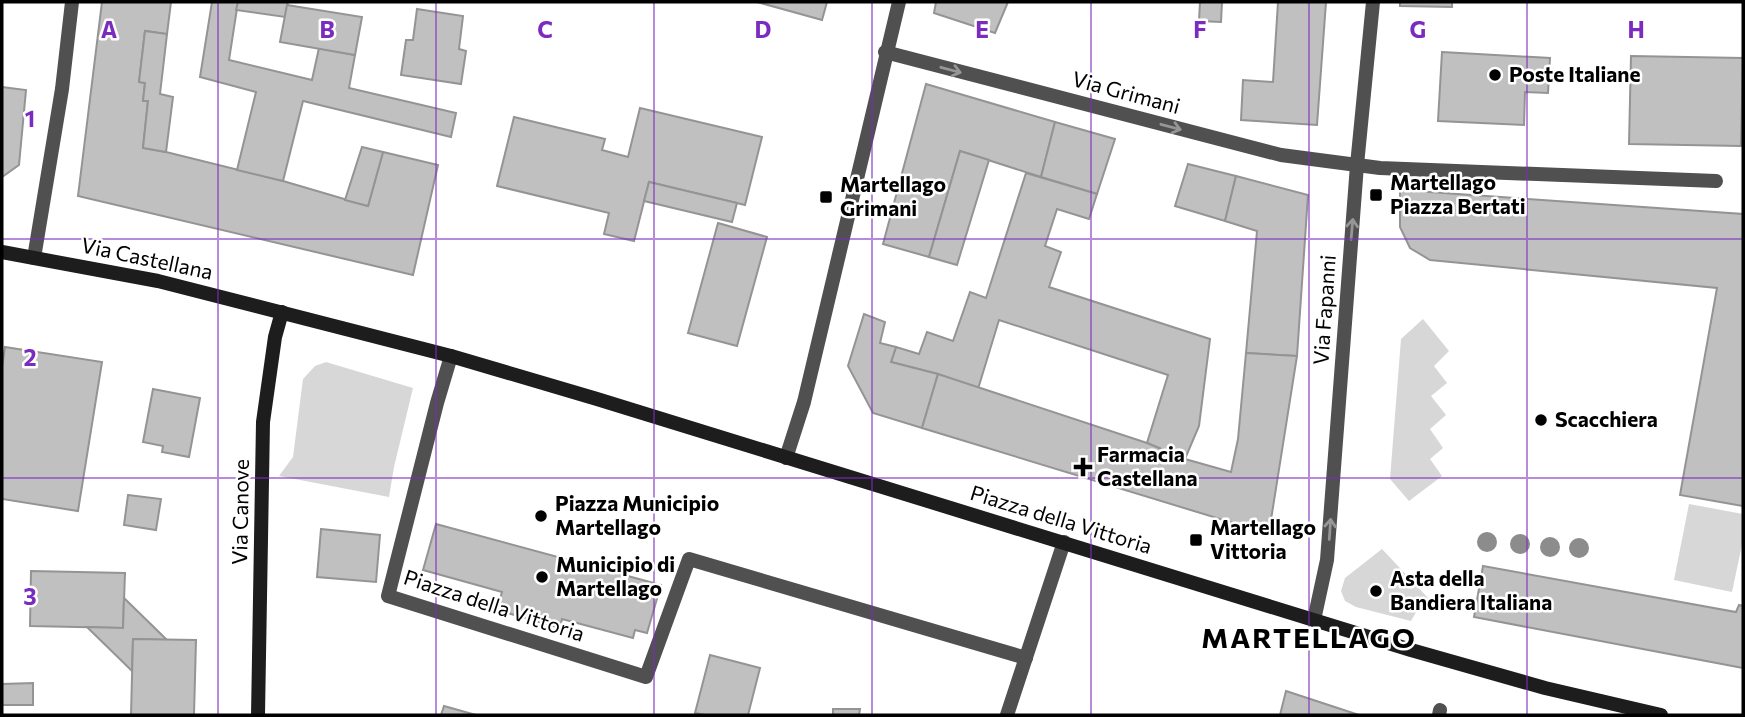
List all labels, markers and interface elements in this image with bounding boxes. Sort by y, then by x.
text: A [101,15,118,43]
text: B [319,15,335,43]
text: C [537,15,553,43]
text: D [755,15,772,43]
text: E [975,15,989,43]
text: F [1193,15,1207,43]
text: G [1410,15,1426,43]
text: H [1627,15,1645,43]
place label: Poste Italiane [1509,61,1641,86]
one-way arrow [940,64,962,77]
street label: Via Grimani [1070,65,1183,118]
marker: Poste Italiane [1487,67,1503,83]
text: 1 [25,104,35,132]
one-way arrow [1159,121,1182,134]
place label: Martellago Piazza Bertati [1390,169,1526,218]
place label: Martellago Grimani [840,171,946,220]
marker: Martellago Piazza Bertati [1368,187,1384,203]
marker: Martellago Grimani [818,189,834,205]
one-way arrow [1346,218,1359,241]
street label: Via Castellana [79,231,215,284]
street label: Via Fapanni [1307,254,1340,366]
text: 2 [23,343,37,371]
place label: Scacchiera [1555,406,1658,431]
marker: Scacchiera [1533,412,1549,428]
place label: Farmacia Castellana [1097,441,1198,490]
street label: Via Canove [226,459,253,565]
marker: Farmacia Castellana [1075,459,1091,475]
street label: Piazza della Vittoria [968,479,1155,558]
place label: Piazza Municipio Martellago [555,490,719,539]
marker: Piazza Municipio Martellago [533,508,549,524]
place label: Martellago Vittoria [1210,514,1316,563]
one-way arrow [1323,518,1336,541]
marker: Martellago Vittoria [1188,532,1204,548]
place label: Municipio di Martellago [556,551,675,600]
street label: Piazza della Vittoria [401,564,588,646]
place label: Asta della Bandiera Italiana [1390,565,1552,614]
marker: Municipio di Martellago [534,569,550,585]
text: 3 [23,582,37,610]
marker: Asta della Bandiera Italiana [1368,583,1384,599]
district label: MARTELLAGO [1201,620,1417,654]

